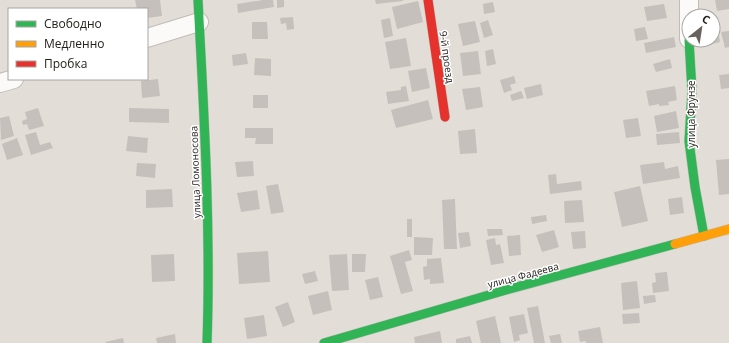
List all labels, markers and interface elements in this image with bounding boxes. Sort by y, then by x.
legend [8,8,148,80]
north arrow [681,8,721,48]
text: С [699,11,713,27]
text: Свободно [44,15,102,32]
street label: 9-й проезд [436,30,458,84]
text: Медленно [44,35,104,52]
text: Пробка [44,55,87,72]
street label: улица Фрунзе [684,80,698,148]
street label: улица Ломоносова [186,126,204,218]
street label: улица Фадеева [486,259,560,291]

